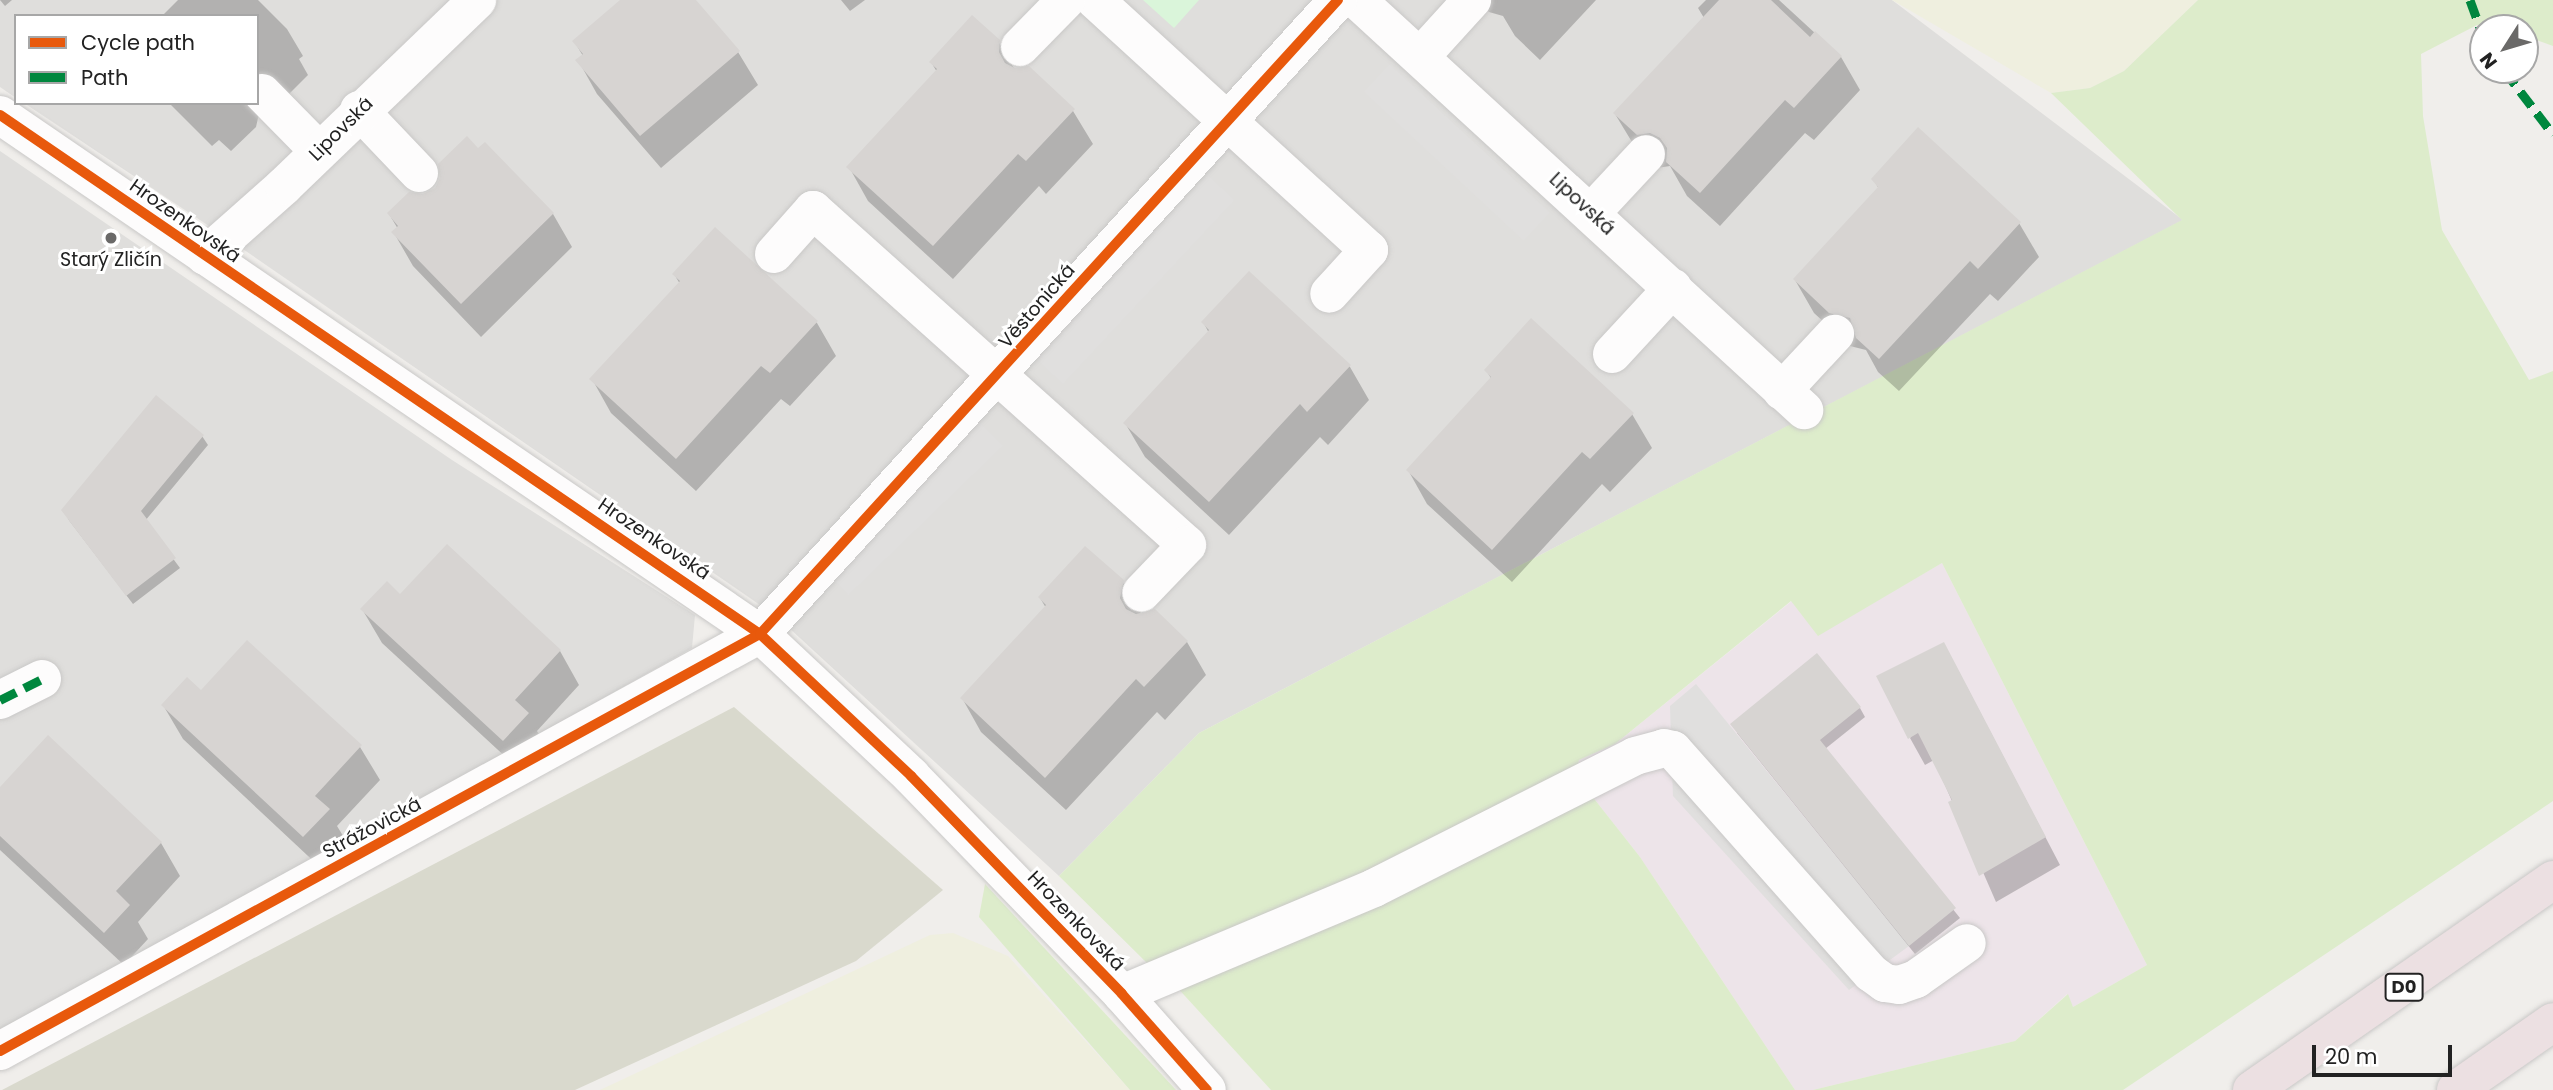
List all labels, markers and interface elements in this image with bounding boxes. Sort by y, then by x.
legend [14,14,259,105]
north arrow [2469,14,2539,84]
text: Cycle path [81,28,195,57]
text: N [2473,47,2504,75]
text: Path [81,63,128,92]
street label: Lipovská [304,92,378,166]
street label: Lipovská [1545,168,1619,240]
street label: Hrozenkovská [125,174,245,268]
marker: Starý Zličín [103,230,119,246]
place label: Starý Zličín [60,249,162,271]
street label: Věstonická [994,259,1080,353]
street label: Hrozenkovská [594,493,714,585]
street label: Strážovická [319,793,425,863]
street label: Hrozenkovská [1023,866,1129,976]
road number: D0 [2383,972,2425,1002]
scale bar [2315,1030,2455,1074]
text: 20 m [2325,1042,2378,1071]

